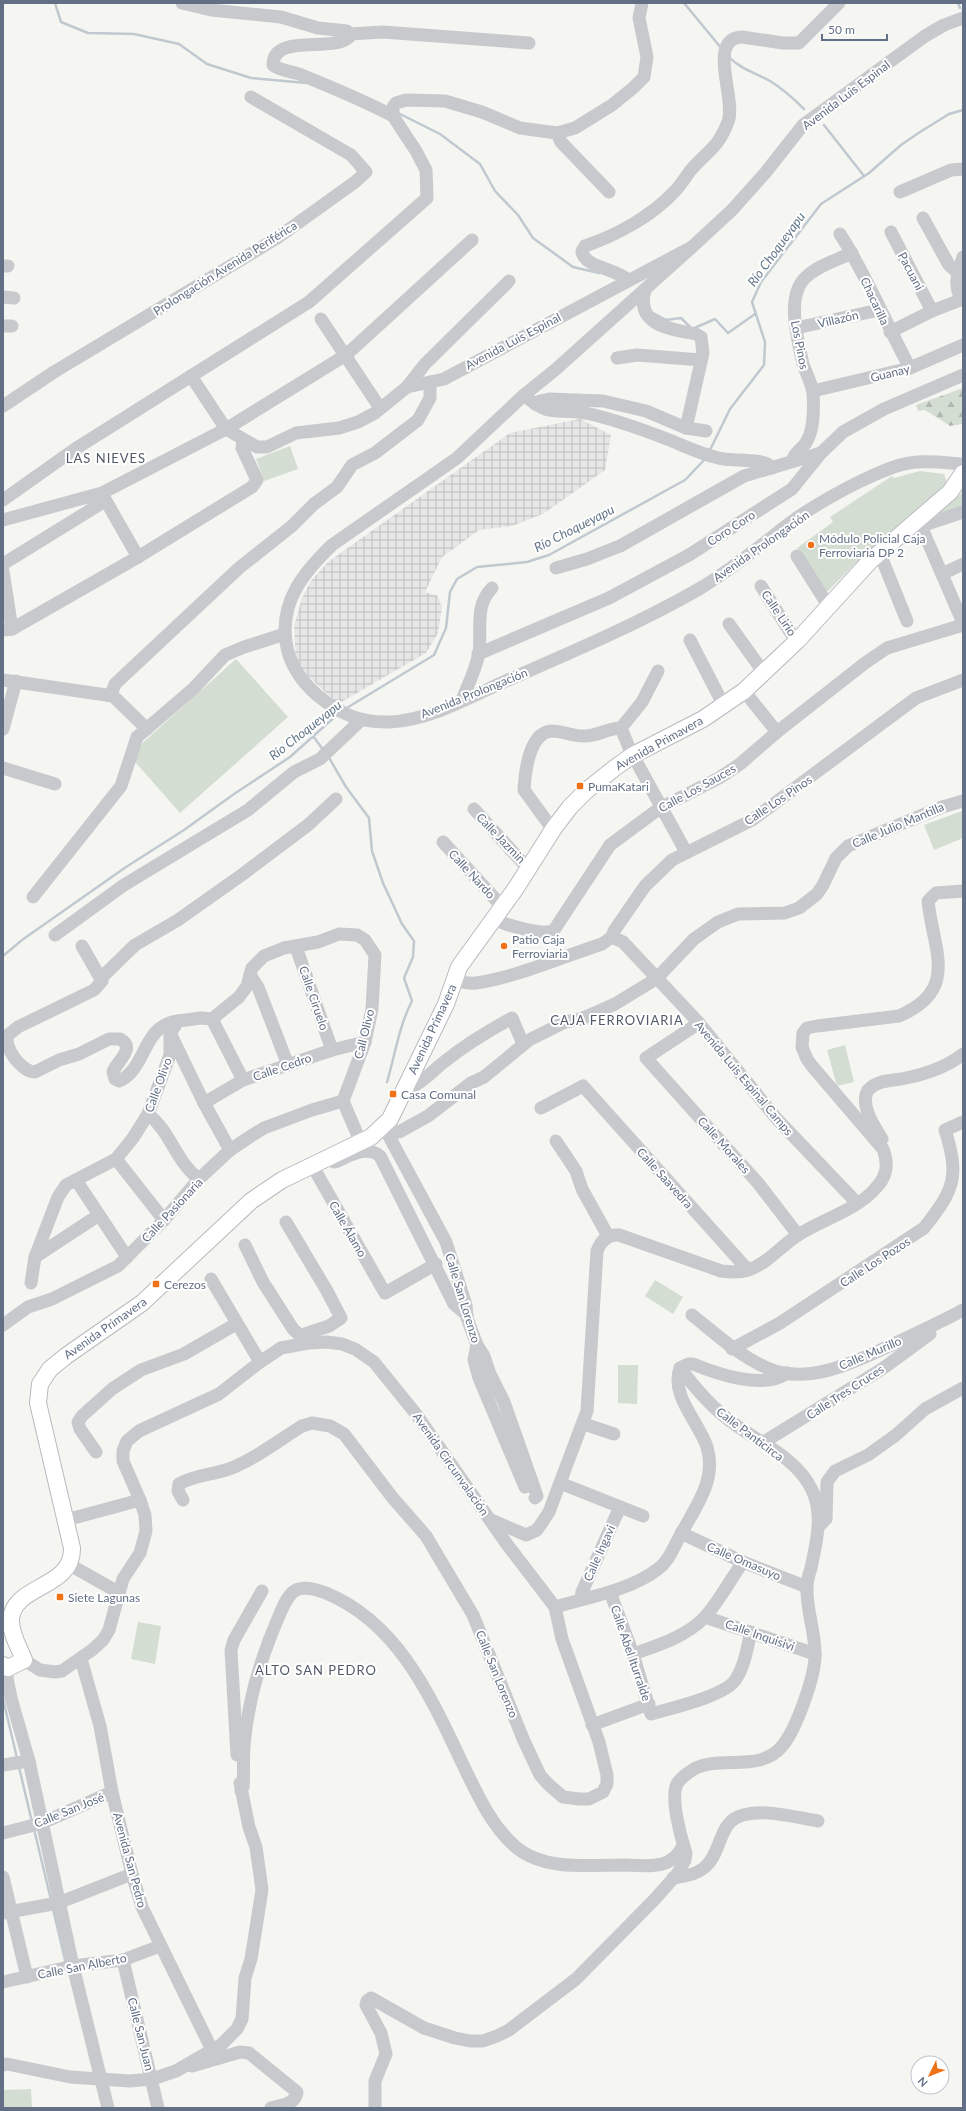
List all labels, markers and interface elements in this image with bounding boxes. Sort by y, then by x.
scale bar [822,16,887,42]
text: 50 m [828,22,855,37]
street label: Avenida Luis Espinal [799,57,893,133]
water label: Río Choqueyapu [744,209,808,289]
street label: Prolongación Avenida Periférica [150,218,300,318]
street label: Pacuani [895,249,927,293]
street label: Chacarilla [857,275,893,327]
street label: Villazón [816,307,860,331]
street label: Avenida Luis Espinal [463,309,563,373]
street label: Los Pinos [788,319,812,371]
street label: Guanay [869,361,912,385]
district label: LAS NIEVES [66,450,146,466]
water label: Río Choqueyapu [531,501,617,555]
street label: Coro Coro [704,507,758,549]
street label: Avenida Prolongación [710,507,812,585]
place label: Módulo Policial Caja Ferroviaria DP 2 [819,531,926,560]
marker: Módulo Policial Caja Ferroviaria DP 2 [806,540,816,550]
street label: Calle Lirio [758,587,800,639]
street label: Avenida Prolongación [418,665,530,721]
water label: Río Choqueyapu [265,697,345,763]
street label: Avenida Primavera [613,713,706,773]
street label: Calle Los Sauces [656,761,738,815]
street label: Calle Los Pinos [741,772,815,828]
place label: PumaKatari [588,779,649,794]
marker: PumaKatari [575,781,585,791]
street label: Calle Julio Mantilla [850,799,946,851]
street label: Calle Jazmin [473,810,529,866]
street label: Calle Nardo [445,846,499,902]
place label: Patio Caja Ferroviaria [512,932,568,961]
marker: Patio Caja Ferroviaria [499,941,509,951]
street label: Calle Ciruelo [296,964,332,1032]
street label: Avenida Primavera [404,981,460,1077]
street label: Call Olivo [351,1007,377,1060]
district label: CAJA FERROVIARIA [550,1012,684,1028]
street label: Avenida Luis Espinal Camps [692,1018,796,1138]
street label: Calle Cedro [251,1050,313,1084]
street label: Calle Olivo [141,1055,175,1114]
place label: Casa Comunal [401,1087,476,1102]
marker: Casa Comunal [388,1089,398,1099]
street label: Calle Morales [695,1113,753,1177]
street label: Calle Saavedra [634,1145,696,1212]
street label: Calle Pasionaria [138,1175,206,1245]
street label: Calle Álamo [326,1198,370,1260]
street label: Calle Los Pozos [837,1234,913,1290]
street label: Calle San Lorenzo [442,1251,484,1345]
place label: Cerezos [164,1277,206,1292]
marker: Cerezos [151,1279,161,1289]
street label: Avenida Primavera [61,1294,149,1362]
street label: Calle Murillo [836,1333,904,1373]
street label: Calle Tres Cruces [803,1361,887,1423]
street label: Calle Panticirca [713,1404,787,1464]
street label: Avenida Circunvalación [410,1410,492,1518]
street label: Calle Ingavi [580,1522,618,1584]
street label: Calle Omasuyo [705,1539,784,1583]
place label: Siete Lagunas [68,1590,140,1605]
marker: Siete Lagunas [55,1592,65,1602]
street label: Calle Abel Iturralde [608,1603,654,1703]
street label: Calle Inquisivi [723,1616,797,1654]
street label: Calle San Lorenzo [473,1628,521,1720]
district label: ALTO SAN PEDRO [255,1662,377,1678]
street label: Calle San José [32,1789,106,1831]
street label: Avenida San Pedro [110,1811,150,1910]
street label: Calle San Alberto [36,1950,128,1982]
street label: Calle San Juan [125,1996,157,2072]
north arrow [910,2055,950,2095]
text: N [915,2075,930,2090]

